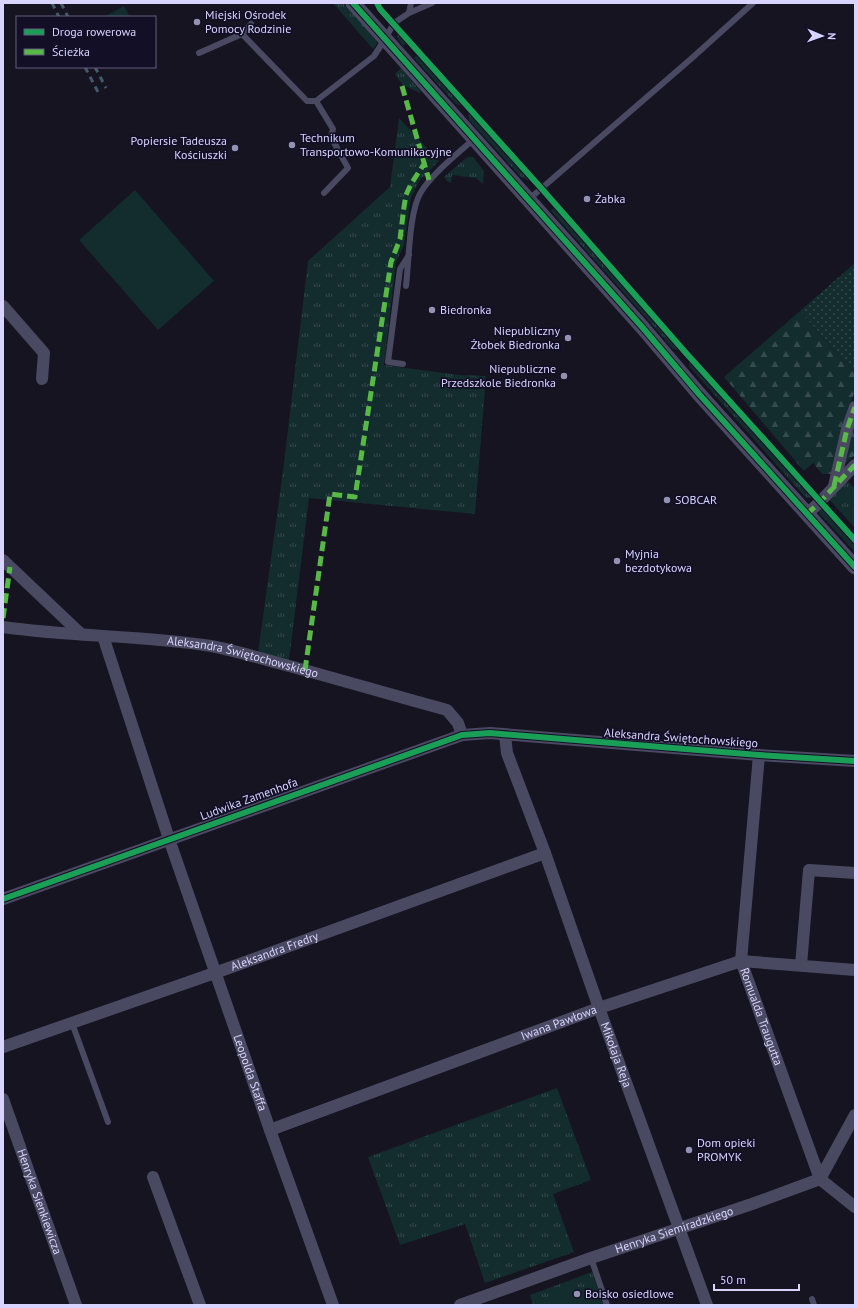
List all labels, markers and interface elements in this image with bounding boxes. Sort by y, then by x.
place label: Miejski Ośrodek Pomocy Rodzinie [205,7,291,36]
legend [16,16,156,68]
north arrow [802,16,842,56]
marker: Miejski Ośrodek Pomocy Rodzinie [192,17,202,27]
text: Droga rowerowa [52,24,136,39]
text: N [825,32,839,40]
text: Ścieżka [52,44,90,59]
place label: Technikum Transportowo-Komunikacyjne [300,130,452,159]
place label: Popiersie Tadeusza Kościuszki [130,133,227,162]
marker: Technikum Transportowo-Komunikacyjne [287,140,297,150]
marker: Popiersie Tadeusza Kościuszki [230,143,240,153]
place label: Żabka [595,191,625,206]
marker: Żabka [582,194,592,204]
place label: Biedronka [440,302,492,317]
marker: Biedronka [427,305,437,315]
place label: Niepubliczny Żłobek Biedronka [471,323,560,352]
marker: Niepubliczny Żłobek Biedronka [563,333,573,343]
place label: Niepubliczne Przedszkole Biedronka [441,361,556,390]
marker: Niepubliczne Przedszkole Biedronka [559,371,569,381]
place label: SOBCAR [675,492,717,507]
marker: SOBCAR [662,495,672,505]
place label: Myjnia bezdotykowa [625,546,692,575]
marker: Myjnia bezdotykowa [612,556,622,566]
street label: Aleksandra Świętochowskiego [166,633,320,681]
street label: Aleksandra Świętochowskiego [603,725,759,750]
street label: Ludwika Zamenhofa [198,774,300,823]
street label: Aleksandra Fredry [229,928,321,974]
street label: Romualda Traugutta [737,966,786,1067]
street label: Iwana Pawłowa [519,1002,599,1043]
street label: Mikołaja Reja [598,1020,635,1089]
street label: Leopolda Staffa [230,1032,271,1113]
place label: Dom opieki PROMYK [697,1135,755,1164]
marker: Dom opieki PROMYK [684,1145,694,1155]
street label: Henryka Sienkiewicza [14,1147,66,1257]
street label: Henryka Siemiradzkiego [613,1203,735,1256]
scale bar [714,1266,799,1292]
text: 50 m [720,1272,746,1287]
place label: Boisko osiedlowe [585,1286,674,1301]
marker: Boisko osiedlowe [572,1289,582,1299]

